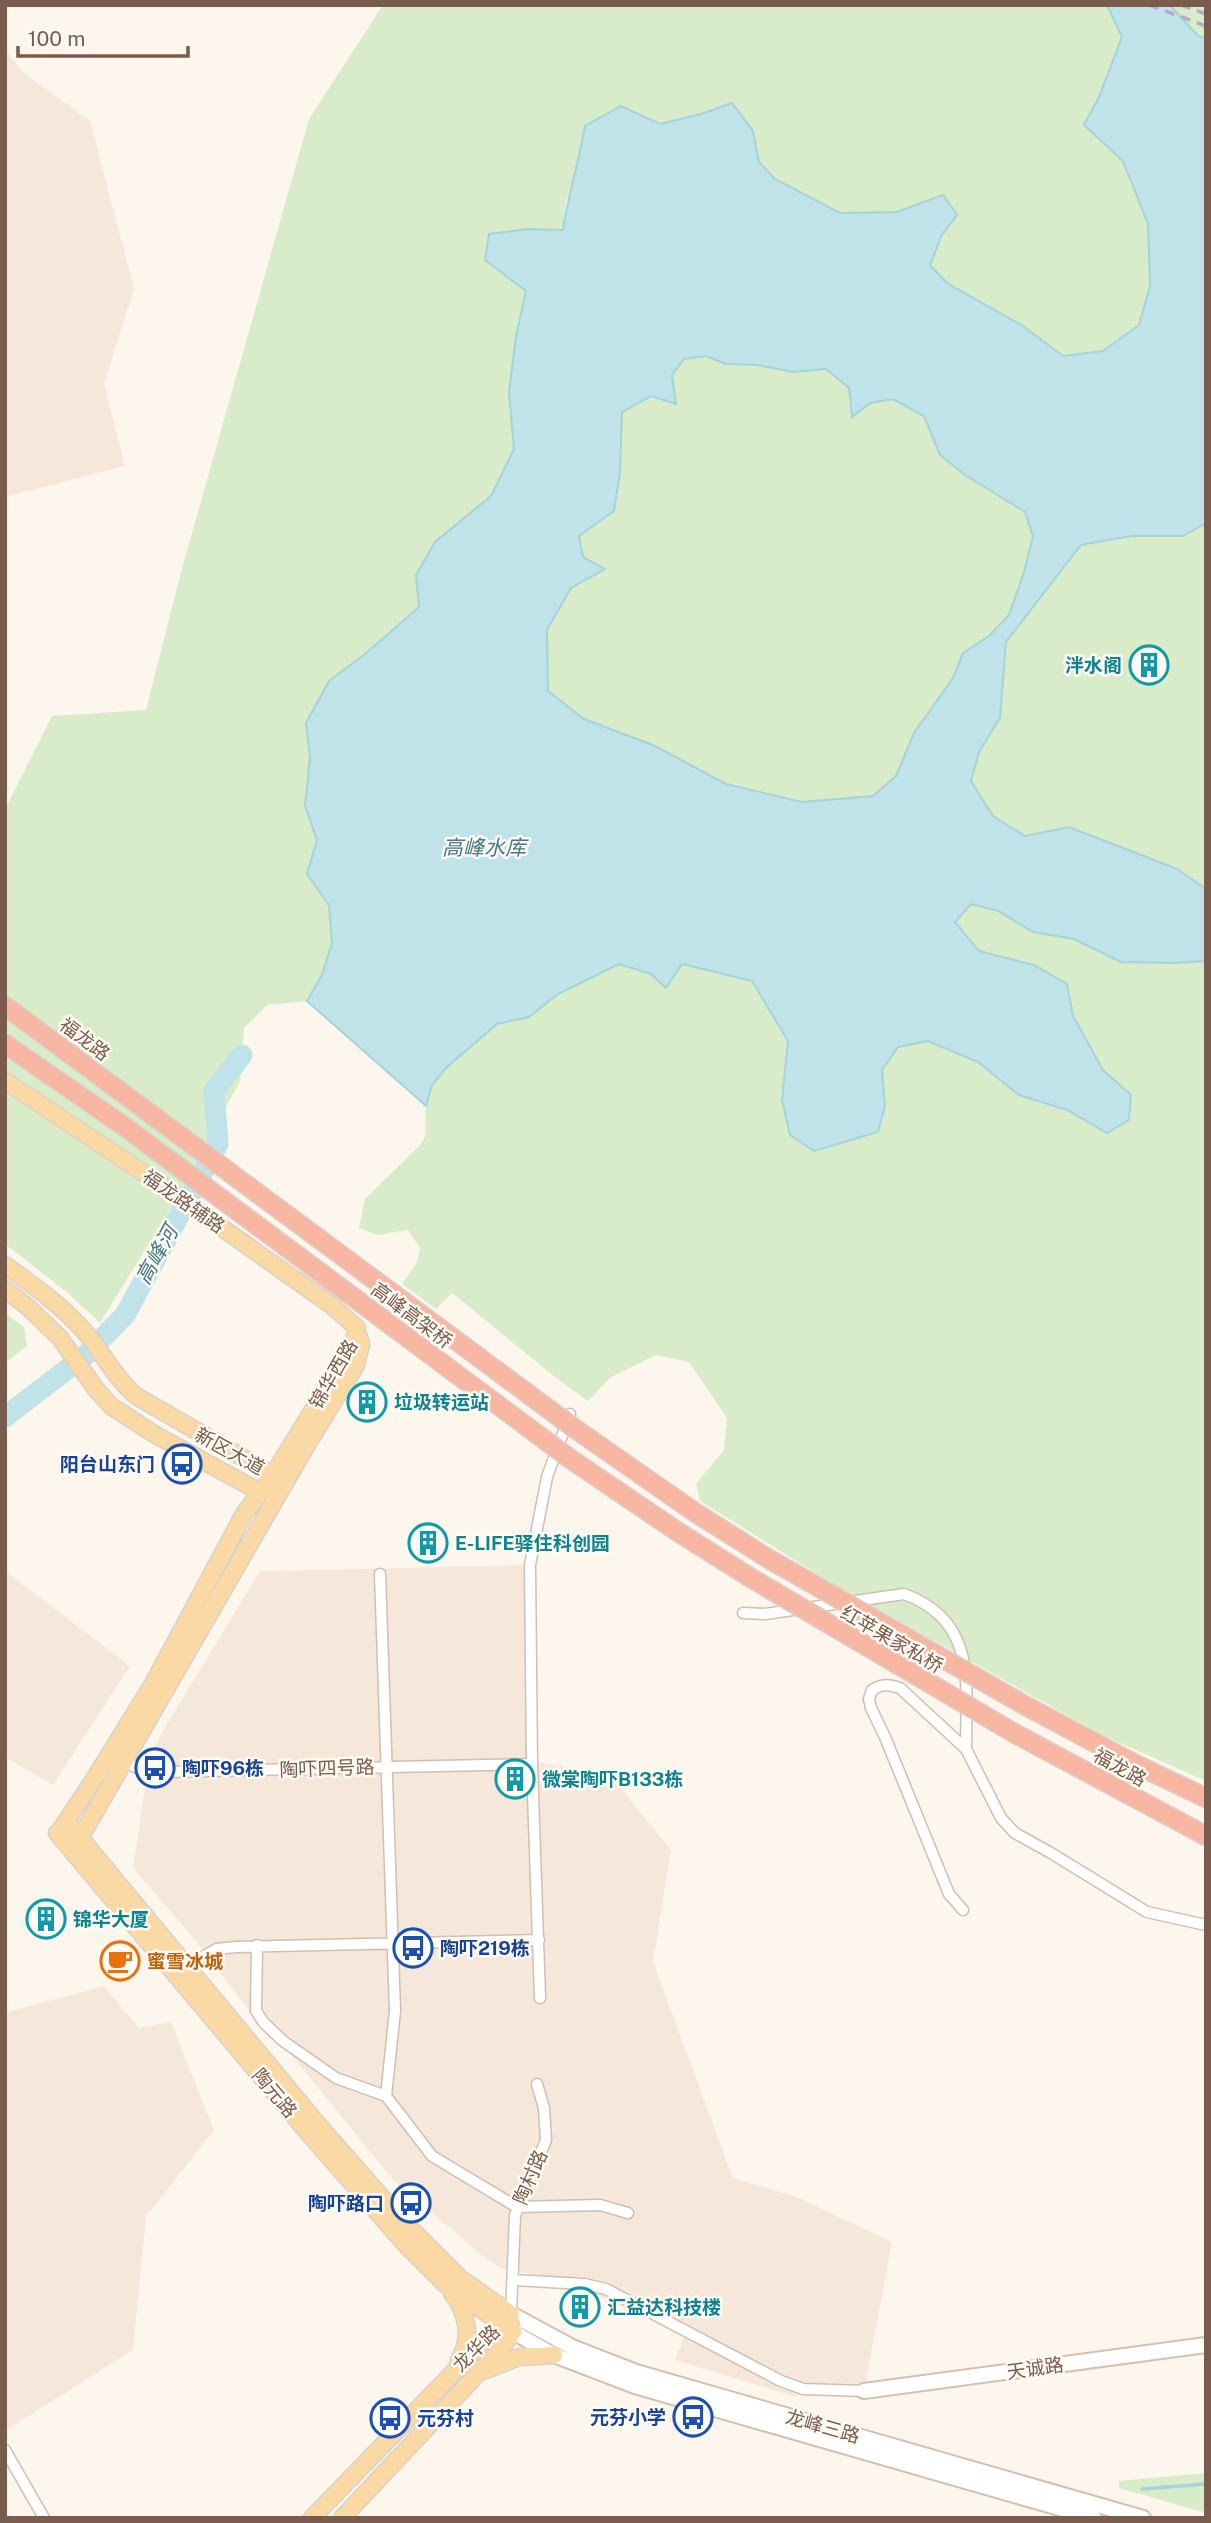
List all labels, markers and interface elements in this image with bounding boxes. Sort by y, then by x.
scale bar [18,14,187,58]
text: 100 m [28,26,85,51]
building icon: 泮水阁 [1128,644,1170,686]
place label: 泮水阁 [1065,654,1122,676]
water label: 高峰水库 [442,835,529,860]
street label: 福龙路 [56,1013,114,1065]
street label: 福龙路辅路 [139,1165,229,1237]
water label: 高峰河 [130,1218,185,1288]
street label: 高峰高架桥 [367,1278,457,1352]
street label: 锦华西路 [304,1336,362,1412]
building icon: 垃圾转运站 [346,1381,388,1423]
place label: 垃圾转运站 [394,1391,489,1413]
street label: 新区大道 [191,1423,269,1479]
bus stop icon: 阳台山东门 [161,1443,203,1485]
place label: 阳台山东门 [60,1453,155,1475]
building icon: E-LIFE驿住科创园 [407,1522,449,1564]
place label: E-LIFE驿住科创园 [455,1532,610,1554]
street label: 红苹果家私桥 [837,1601,947,1677]
street label: 福龙路 [1090,1744,1150,1790]
bus stop icon: 陶吓96栋 [134,1747,176,1789]
street label: 陶吓四号路 [279,1755,375,1781]
place label: 陶吓96栋 [182,1757,264,1779]
building icon: 微棠陶吓B133栋 [494,1758,536,1800]
place label: 微棠陶吓B133栋 [542,1768,683,1790]
building icon: 锦华大厦 [25,1898,67,1940]
place label: 锦华大厦 [73,1908,149,1930]
bus stop icon: 陶吓219栋 [392,1927,434,1969]
place label: 陶吓219栋 [440,1937,530,1959]
cafe icon: 蜜雪冰城 [99,1940,141,1982]
place label: 蜜雪冰城 [147,1950,223,1972]
street label: 陶元路 [248,2064,302,2122]
street label: 陶村路 [509,2146,551,2208]
bus stop icon: 陶吓路口 [390,2182,432,2224]
place label: 陶吓路口 [308,2192,384,2214]
building icon: 汇益达科技楼 [559,2286,601,2328]
place label: 汇益达科技楼 [607,2296,721,2318]
street label: 龙华路 [448,2320,504,2376]
street label: 天诚路 [1005,2353,1065,2383]
bus stop icon: 元芬小学 [672,2396,714,2438]
bus stop icon: 元芬村 [369,2397,411,2439]
street label: 龙峰三路 [783,2405,863,2447]
place label: 元芬小学 [590,2406,666,2428]
place label: 元芬村 [417,2407,474,2429]

